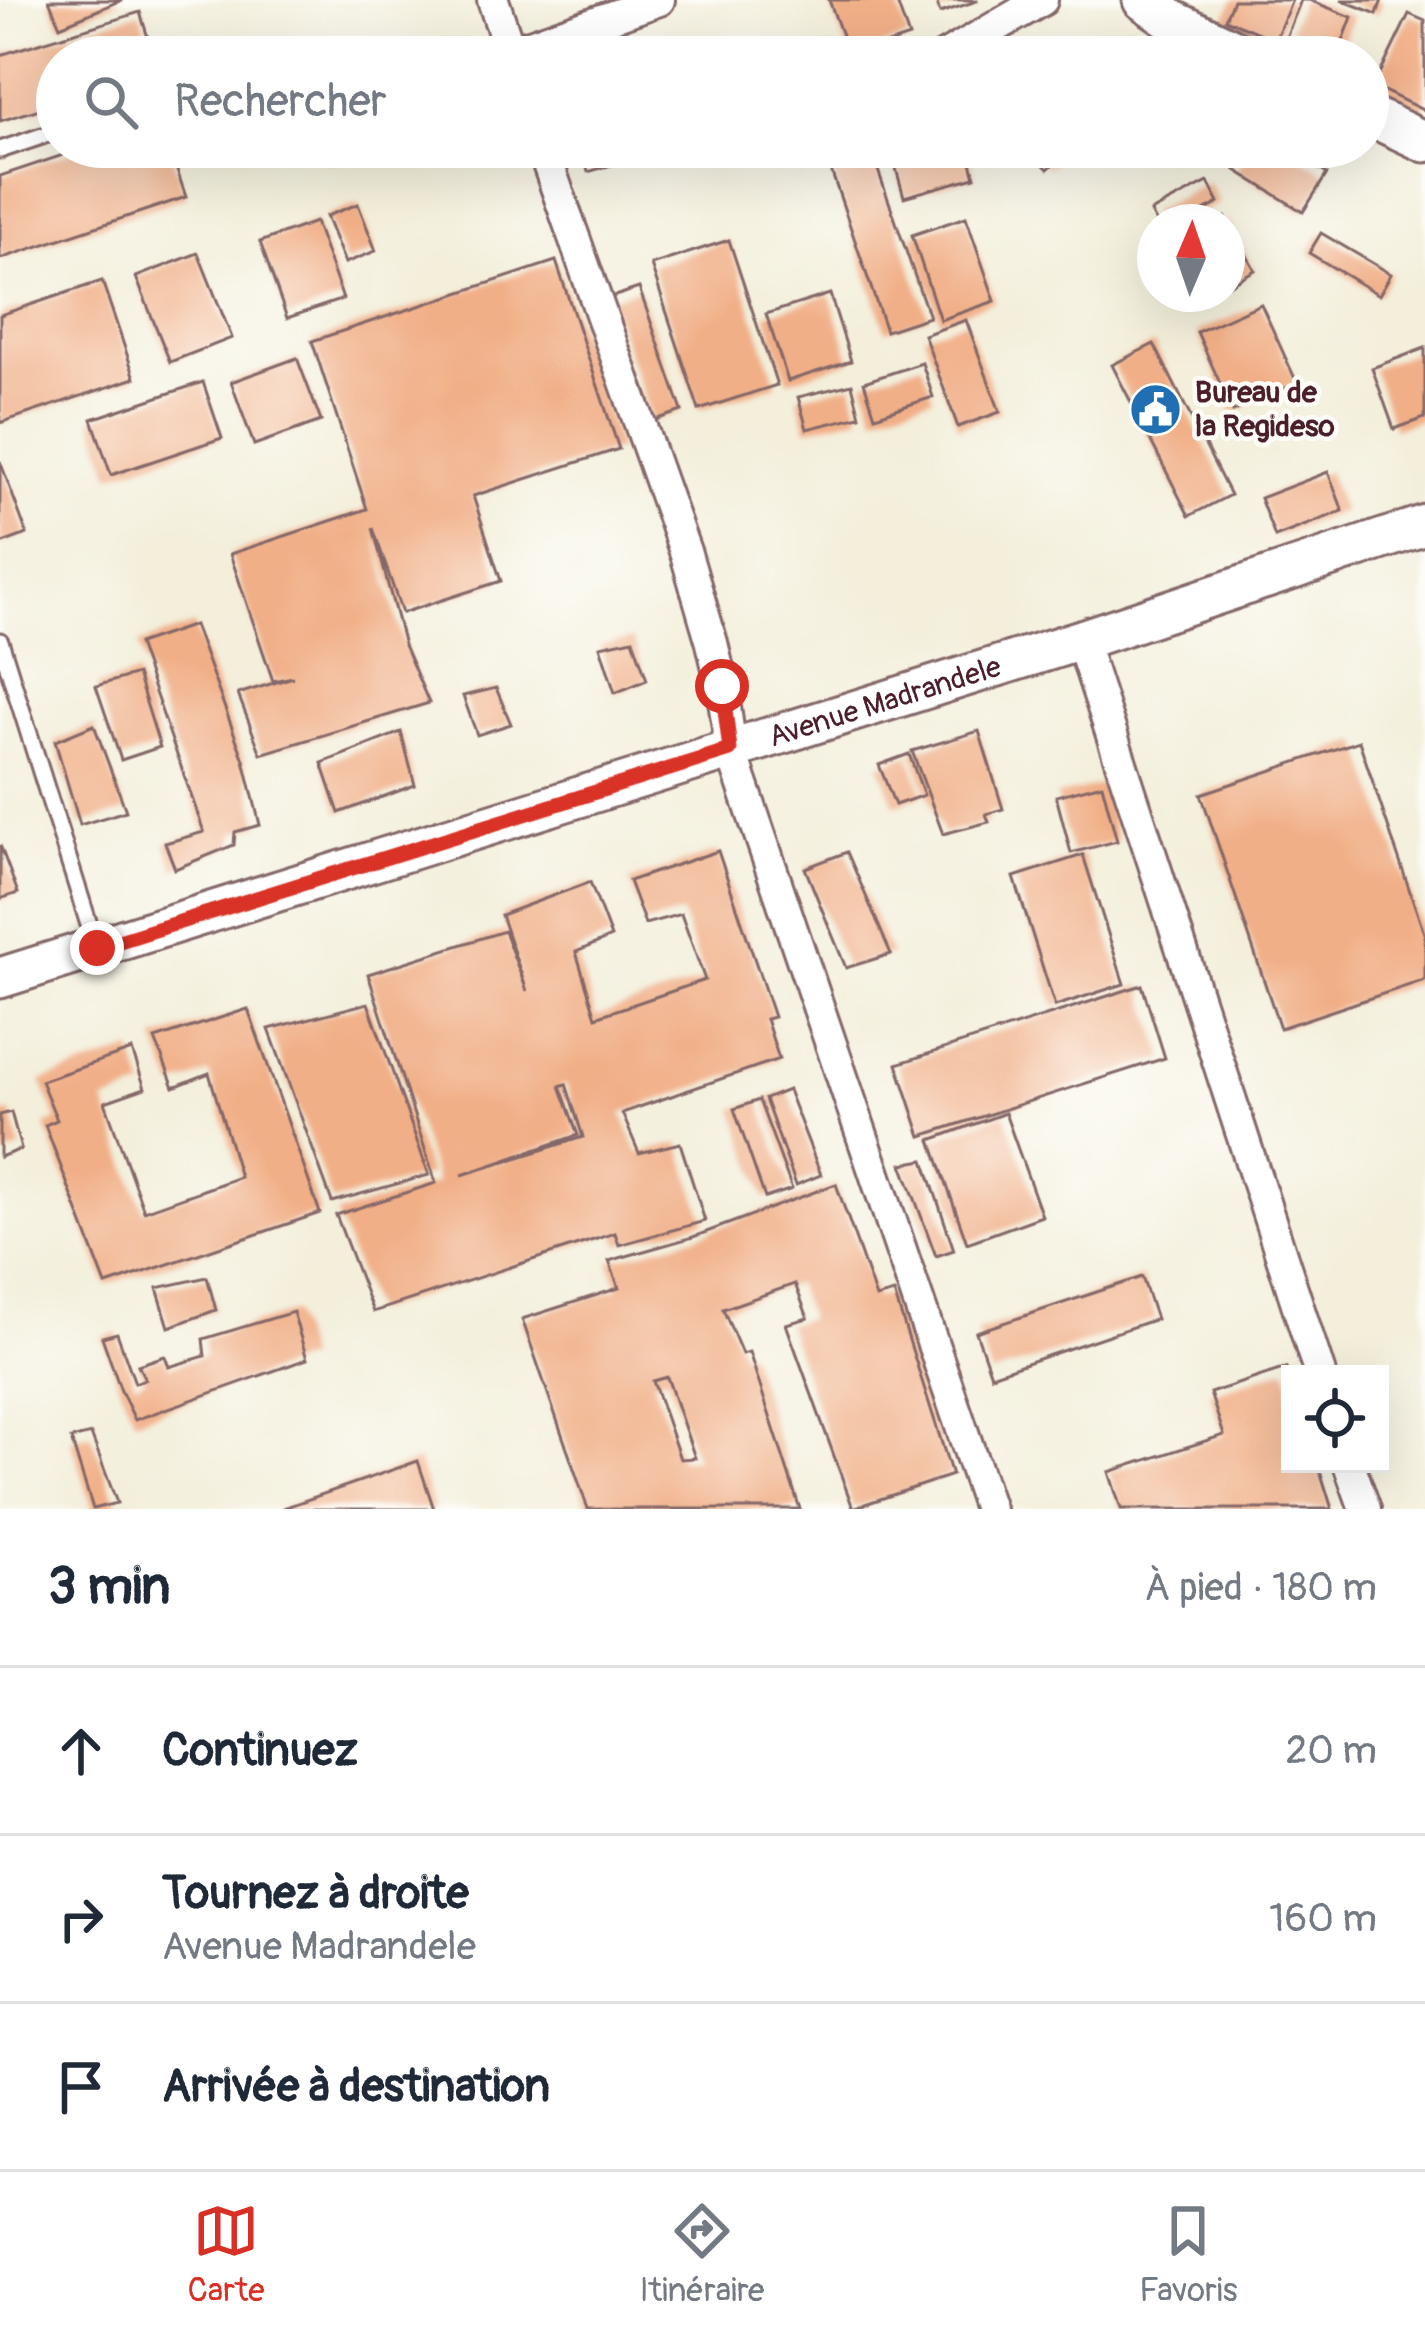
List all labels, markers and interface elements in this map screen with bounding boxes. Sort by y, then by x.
search box [36,36,1389,168]
icon: search [78,69,144,135]
text: Rechercher [174,74,387,130]
north arrow [1137,204,1245,312]
place label: Bureau de la Regideso [1195,374,1335,445]
public building icon: Bureau de la Regideso [1128,381,1184,437]
street label: Avenue Madrandele [764,648,1006,756]
route start [695,659,749,713]
route end [70,921,124,975]
map controls [1281,1365,1389,1473]
button: locate [1281,1365,1389,1473]
text: 3 min [48,1555,170,1619]
text: À pied · 180 m [1144,1563,1377,1612]
icon: ahead [48,1718,114,1784]
text: Continuez [162,1723,358,1779]
text: 20 m [1285,1726,1377,1775]
text: Tournez à droite [162,1866,469,1922]
icon: right [48,1886,114,1952]
text: 160 m [1269,1894,1377,1943]
text: Avenue Madrandele [162,1922,476,1971]
icon: arrive [48,2054,114,2120]
text: Arrivée à destination [162,2059,550,2115]
tab: Carte [187,2198,265,2311]
tab: Itinéraire [640,2198,764,2311]
tab: Favoris [1139,2198,1237,2311]

